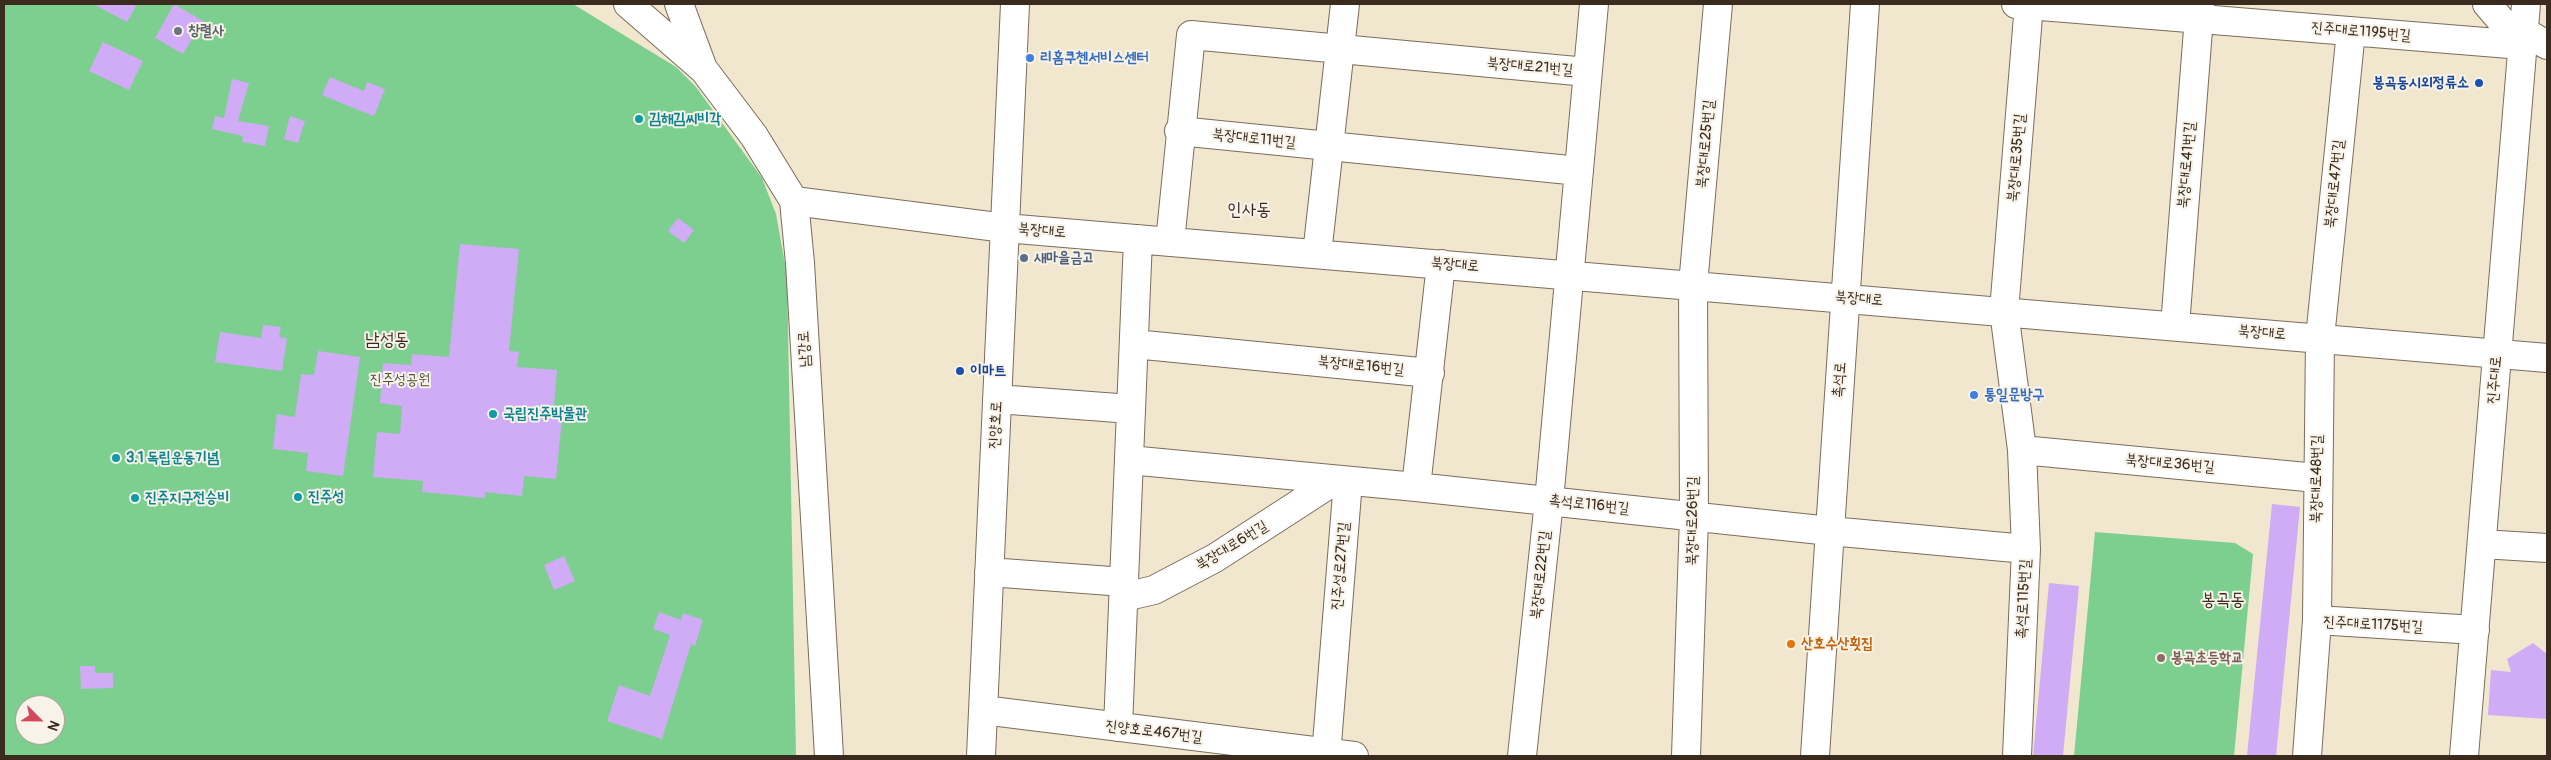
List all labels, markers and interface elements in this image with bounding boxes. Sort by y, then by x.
street label: 진주대로1195번길 [2310,19,2412,45]
place label: 창렬사 [188,22,224,40]
marker: 창렬사 [172,25,184,37]
place label: 리홈쿠첸서비스센터 [1040,49,1149,67]
marker: 리홈쿠첸서비스센터 [1024,52,1036,64]
street label: 북장대로21번길 [1486,54,1574,80]
place label: 봉곡동시외정류소 [2372,74,2469,92]
marker: 봉곡동시외정류소 [2473,77,2485,89]
street label: 북장대로25번길 [1693,99,1719,189]
place label: 김해김씨비각 [649,110,721,128]
marker: 김해김씨비각 [633,113,645,125]
street label: 북장대로35번길 [2004,113,2030,203]
street label: 북장대로41번길 [2174,121,2200,209]
street label: 북장대로11번길 [1211,126,1297,152]
street label: 북장대로47번길 [2321,139,2349,229]
district label: 인사동 [1227,199,1271,221]
street label: 북장대로 [1017,220,1067,242]
place label: 새마을금고 [1034,249,1094,267]
marker: 새마을금고 [1018,252,1030,264]
street label: 북장대로 [1430,254,1480,276]
street label: 북장대로 [1834,288,1884,310]
street label: 북장대로 [2237,322,2287,344]
district label: 남성동 [365,329,409,351]
street label: 남강로 [795,330,815,368]
street label: 북장대로16번길 [1317,353,1405,379]
street label: 진주대로 [2484,355,2506,405]
street label: 촉석로 [1830,361,1850,399]
place label: 이마트 [970,362,1006,380]
marker: 이마트 [954,365,966,377]
park label: 진주성공원 [370,371,430,389]
place label: 통일문방구 [1984,386,2044,404]
marker: 통일문방구 [1968,389,1980,401]
street label: 진양호로 [986,400,1006,450]
place label: 국립진주박물관 [503,405,587,423]
marker: 국립진주박물관 [487,408,499,420]
street label: 북장대로48번길 [2307,435,2327,523]
place label: 3.1 독립운동기념 [126,449,219,467]
street label: 북장대로36번길 [2125,451,2215,477]
marker: 3.1 독립운동기념 [110,452,122,464]
street label: 북장대로26번길 [1683,476,1703,566]
place label: 진주성 [308,488,344,506]
place label: 진주지구전승비 [145,489,229,507]
marker: 진주성 [292,491,304,503]
marker: 진주지구전승비 [129,492,141,504]
street label: 촉석로116번길 [1548,492,1630,518]
street label: 북장대로6번길 [1193,517,1271,575]
street label: 진주성로27번길 [1328,521,1354,611]
street label: 북장대로22번길 [1527,530,1555,620]
street label: 촉석로115번길 [2013,558,2035,640]
district label: 봉곡동 [2201,589,2245,611]
street label: 진주대로1175번길 [2322,613,2424,637]
place label: 산호수산횟집 [1801,635,1873,653]
marker: 산호수산횟집 [1785,638,1797,650]
place label: 봉곡초등학교 [2171,649,2243,667]
marker: 봉곡초등학교 [2155,652,2167,664]
north arrow [15,695,65,745]
street label: 진양호로467번길 [1104,717,1204,747]
text: N [44,718,63,733]

